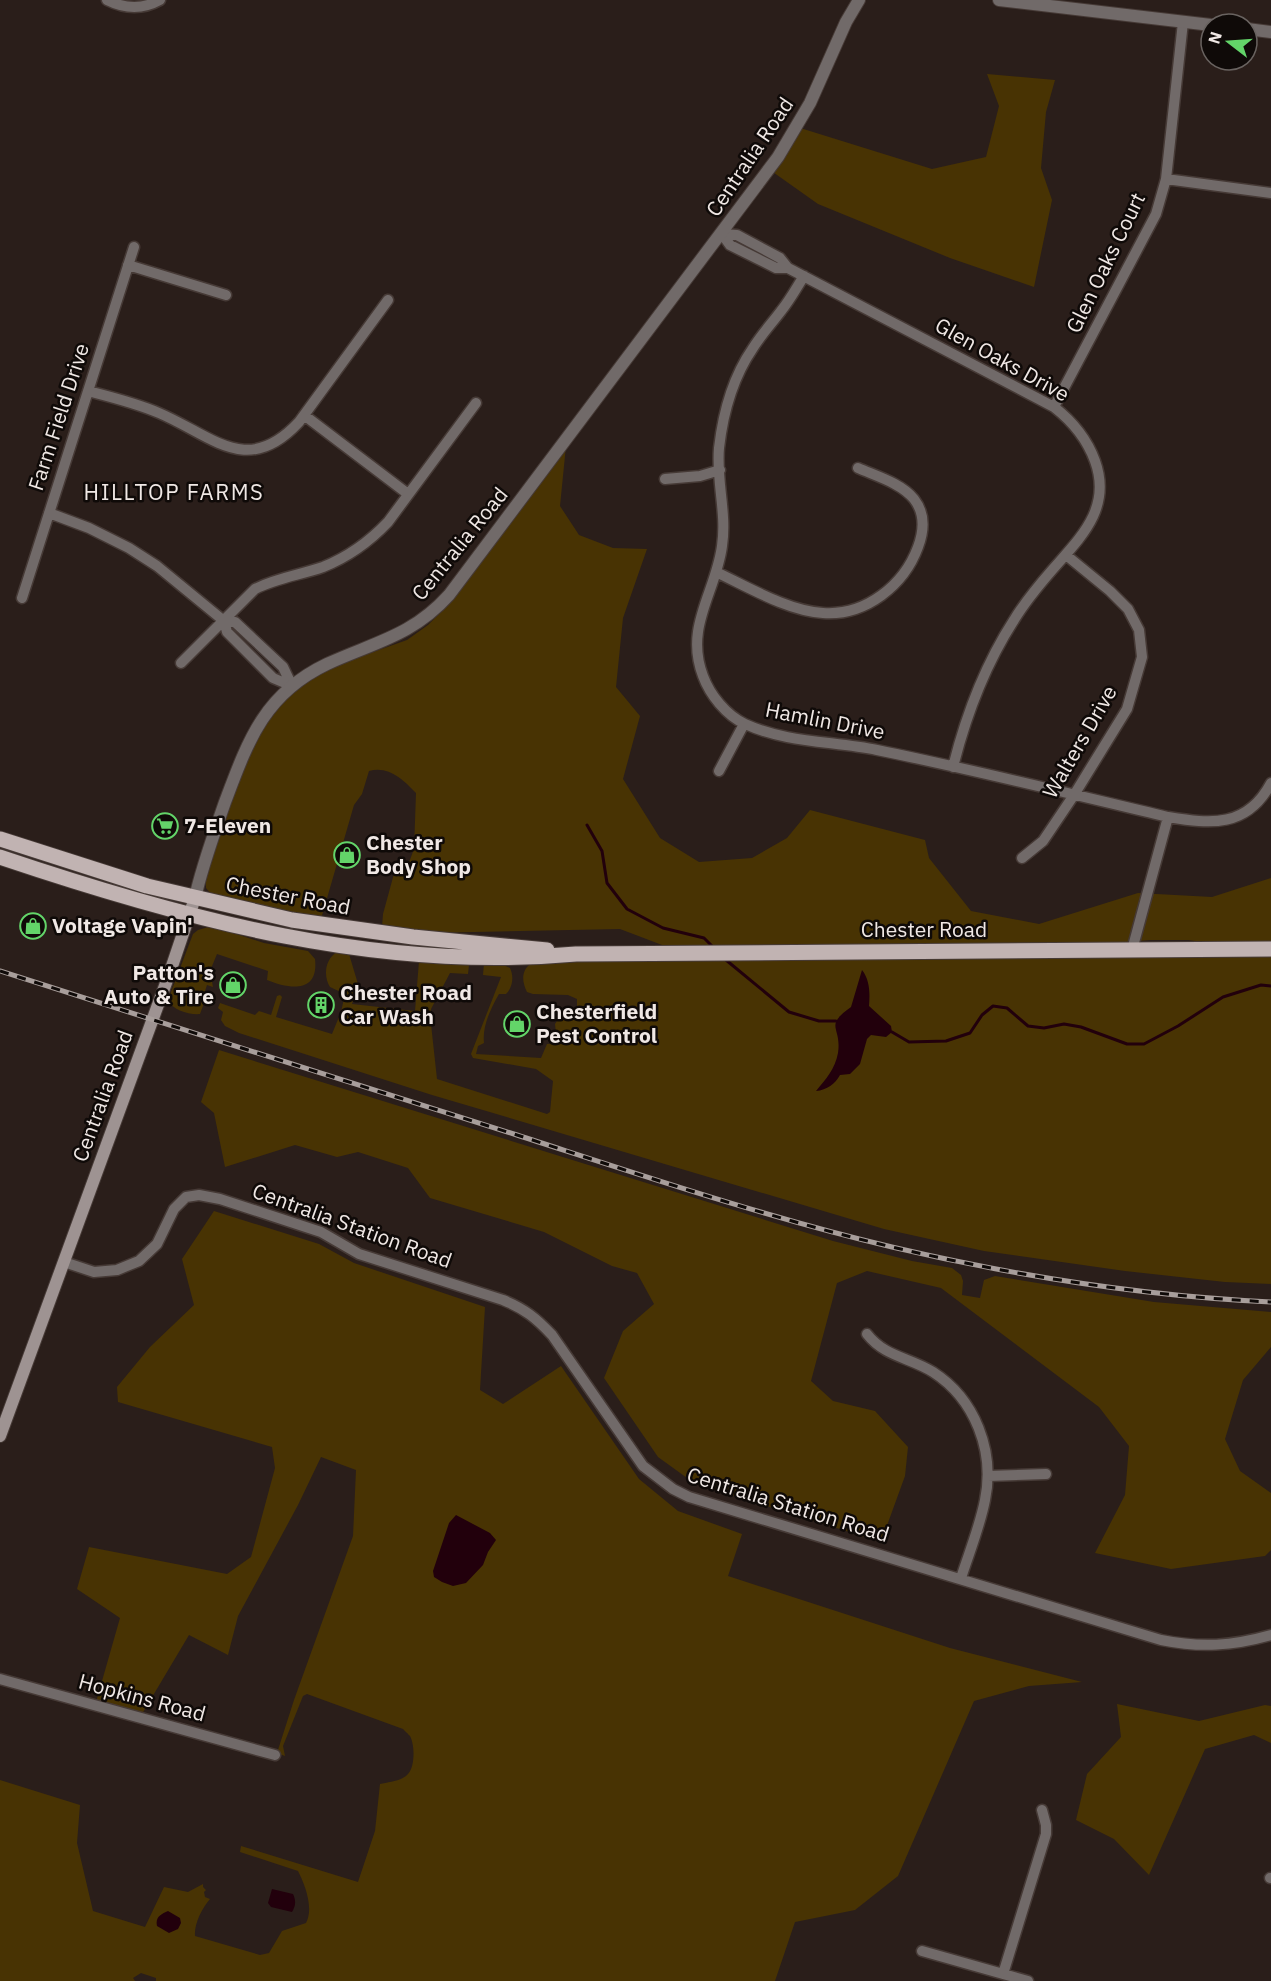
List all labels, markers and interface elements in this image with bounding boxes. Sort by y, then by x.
north arrow [1199,12,1259,72]
text: N [1203,29,1226,46]
street label: Centralia Road [699,91,799,222]
street label: Glen Oaks Court [1059,188,1151,337]
street label: Glen Oaks Drive [930,311,1075,408]
street label: Farm Field Drive [21,340,95,494]
district label: HILLTOP FARMS [84,477,264,506]
street label: Centralia Road [405,481,514,606]
street label: Walters Drive [1036,680,1123,803]
street label: Hamlin Drive [763,695,887,745]
supermarket icon: 7-Eleven [150,811,180,841]
place label: 7-Eleven [184,811,271,839]
place label: Chester Body Shop [366,828,471,880]
shop icon: Chester Body Shop [332,840,362,870]
street label: Chester Road [224,869,353,921]
shop icon: Voltage Vapin' [18,911,48,941]
place label: Voltage Vapin' [52,911,193,939]
street label: Chester Road [861,915,987,943]
place label: Patton's Auto & Tire [104,958,214,1010]
shop icon: Patton's Auto & Tire [218,970,248,1000]
place label: Chester Road Car Wash [340,978,472,1030]
building icon: Chester Road Car Wash [306,990,336,1020]
place label: Chesterfield Pest Control [536,997,657,1049]
shop icon: Chesterfield Pest Control [502,1009,532,1039]
street label: Centralia Road [65,1026,139,1165]
street label: Centralia Station Road [249,1176,456,1274]
street label: Centralia Station Road [684,1460,893,1548]
street label: Hopkins Road [76,1667,209,1727]

